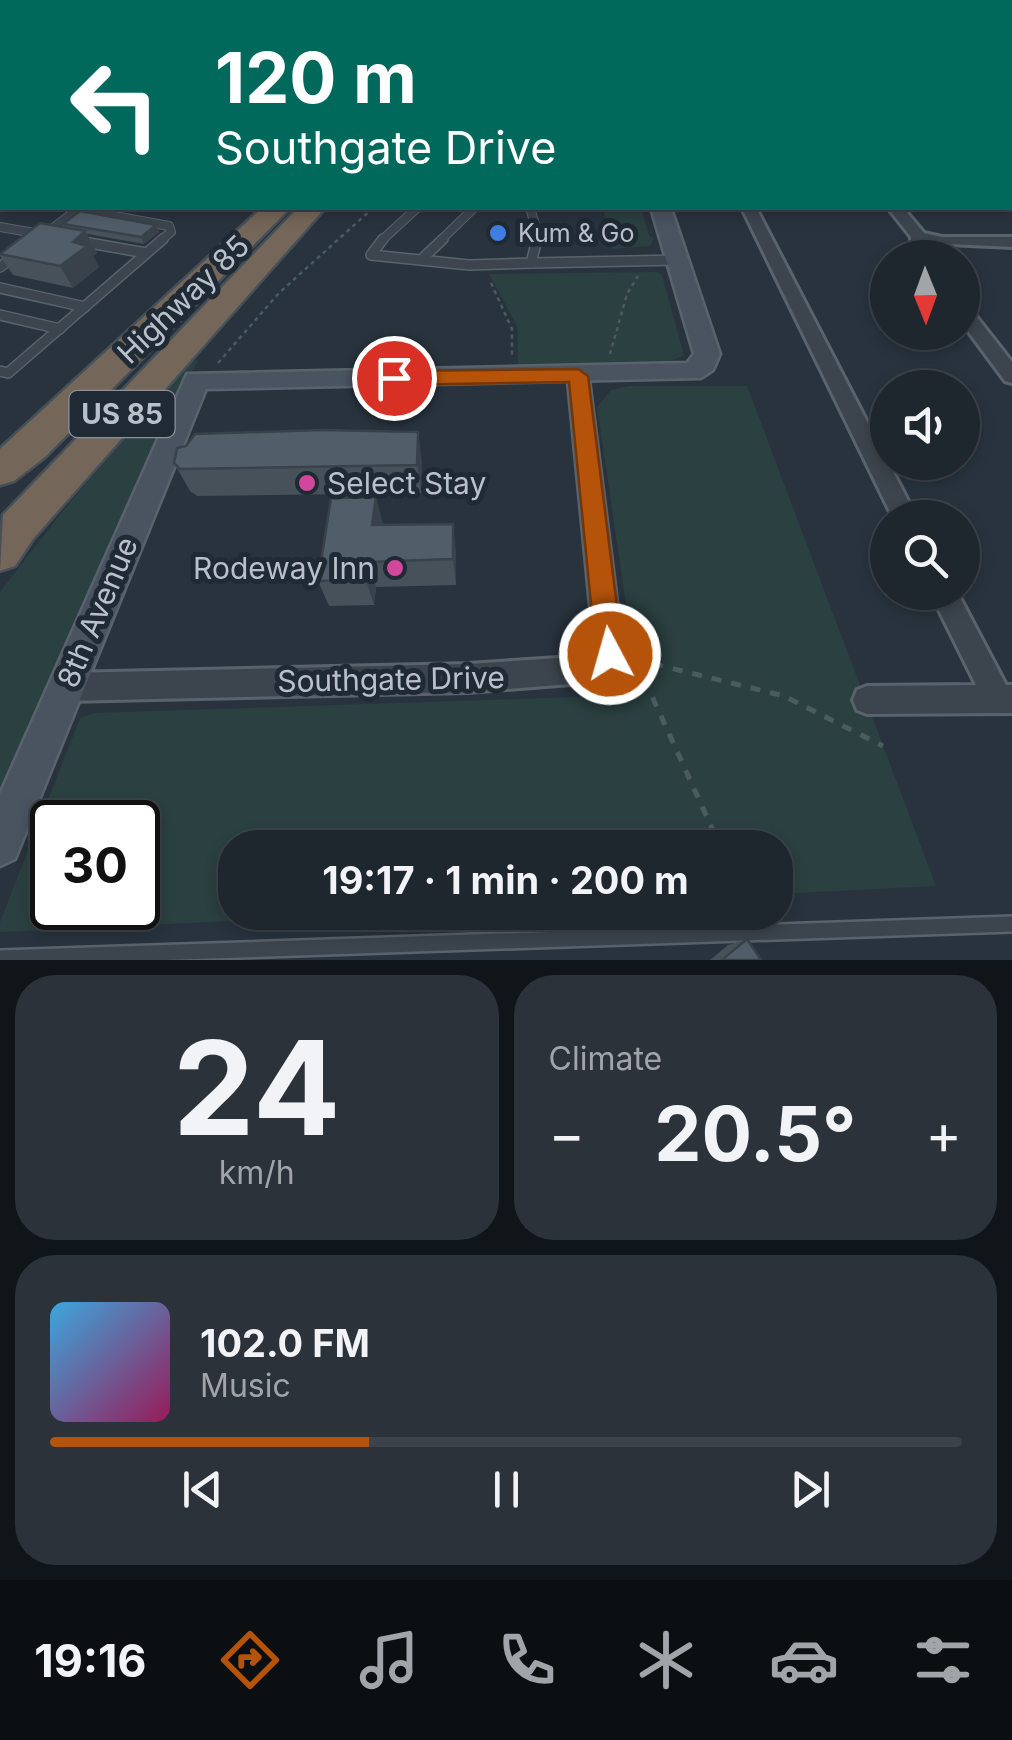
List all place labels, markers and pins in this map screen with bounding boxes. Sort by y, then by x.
place label: Kum & Go [518,218,634,248]
marker: Kum & Go [487,222,509,244]
pin [352,336,437,421]
place label: Select Stay [327,465,487,501]
marker: Select Stay [296,472,318,494]
place label: Rodeway Inn [193,550,375,586]
marker: Rodeway Inn [384,557,406,579]

